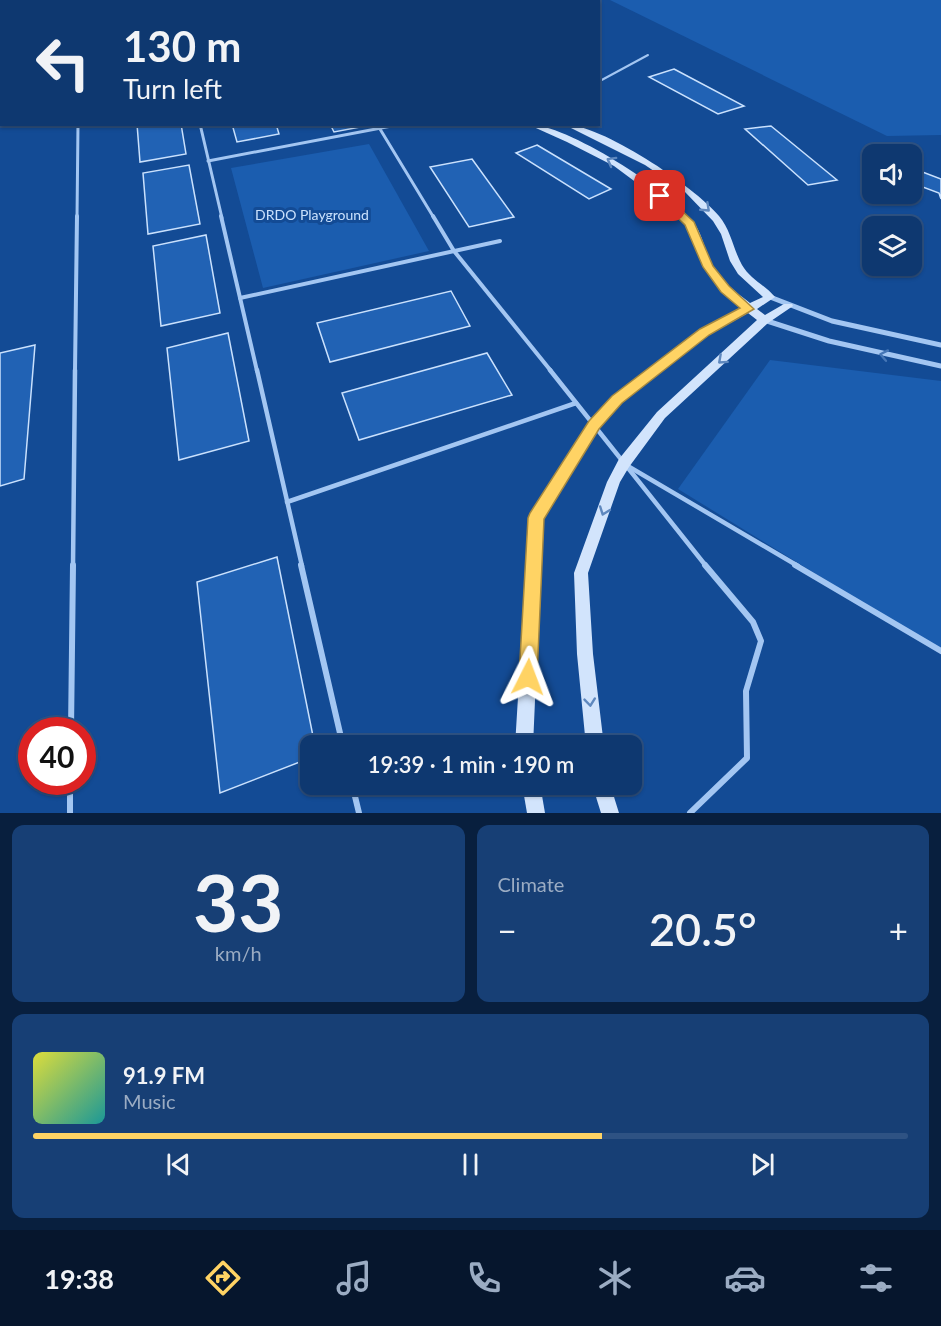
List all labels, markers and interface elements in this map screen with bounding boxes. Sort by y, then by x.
text: 130 m [123,21,241,71]
icon: left [24,24,102,102]
text: Turn left [123,72,222,105]
map controls [862,144,922,276]
button: sound [862,144,922,204]
one-way arrow [607,157,618,168]
pin [634,170,685,221]
icon: arrive [643,179,676,212]
one-way arrow [699,201,709,212]
park label: DRDO Playground [255,206,369,223]
button: layers [862,216,922,276]
one-way arrow [879,349,889,362]
one-way arrow [718,353,729,364]
one-way arrow [598,505,611,516]
position arrow [496,645,560,709]
one-way arrow [583,697,596,706]
speed limit sign: 40 [18,717,96,795]
text: 19:39 · 1 min · 190 m [368,751,574,778]
text: 33 [193,855,283,949]
text: Climate [498,872,564,896]
text: 20.5° [649,902,757,956]
text: − [498,910,517,950]
text: + [889,910,908,950]
text: km/h [215,941,262,965]
text: 91.9 FM [123,1062,205,1089]
text: Music [123,1089,176,1113]
icon: previous [162,1148,195,1181]
icon: pause [454,1148,487,1181]
icon: next [746,1148,779,1181]
icon: directions [202,1257,244,1299]
icon: music [333,1257,375,1299]
icon: phone [463,1257,505,1299]
icon: climate [594,1257,636,1299]
icon: car [724,1257,766,1299]
icon: filters [855,1257,897,1299]
text: 19:38 [44,1262,114,1295]

